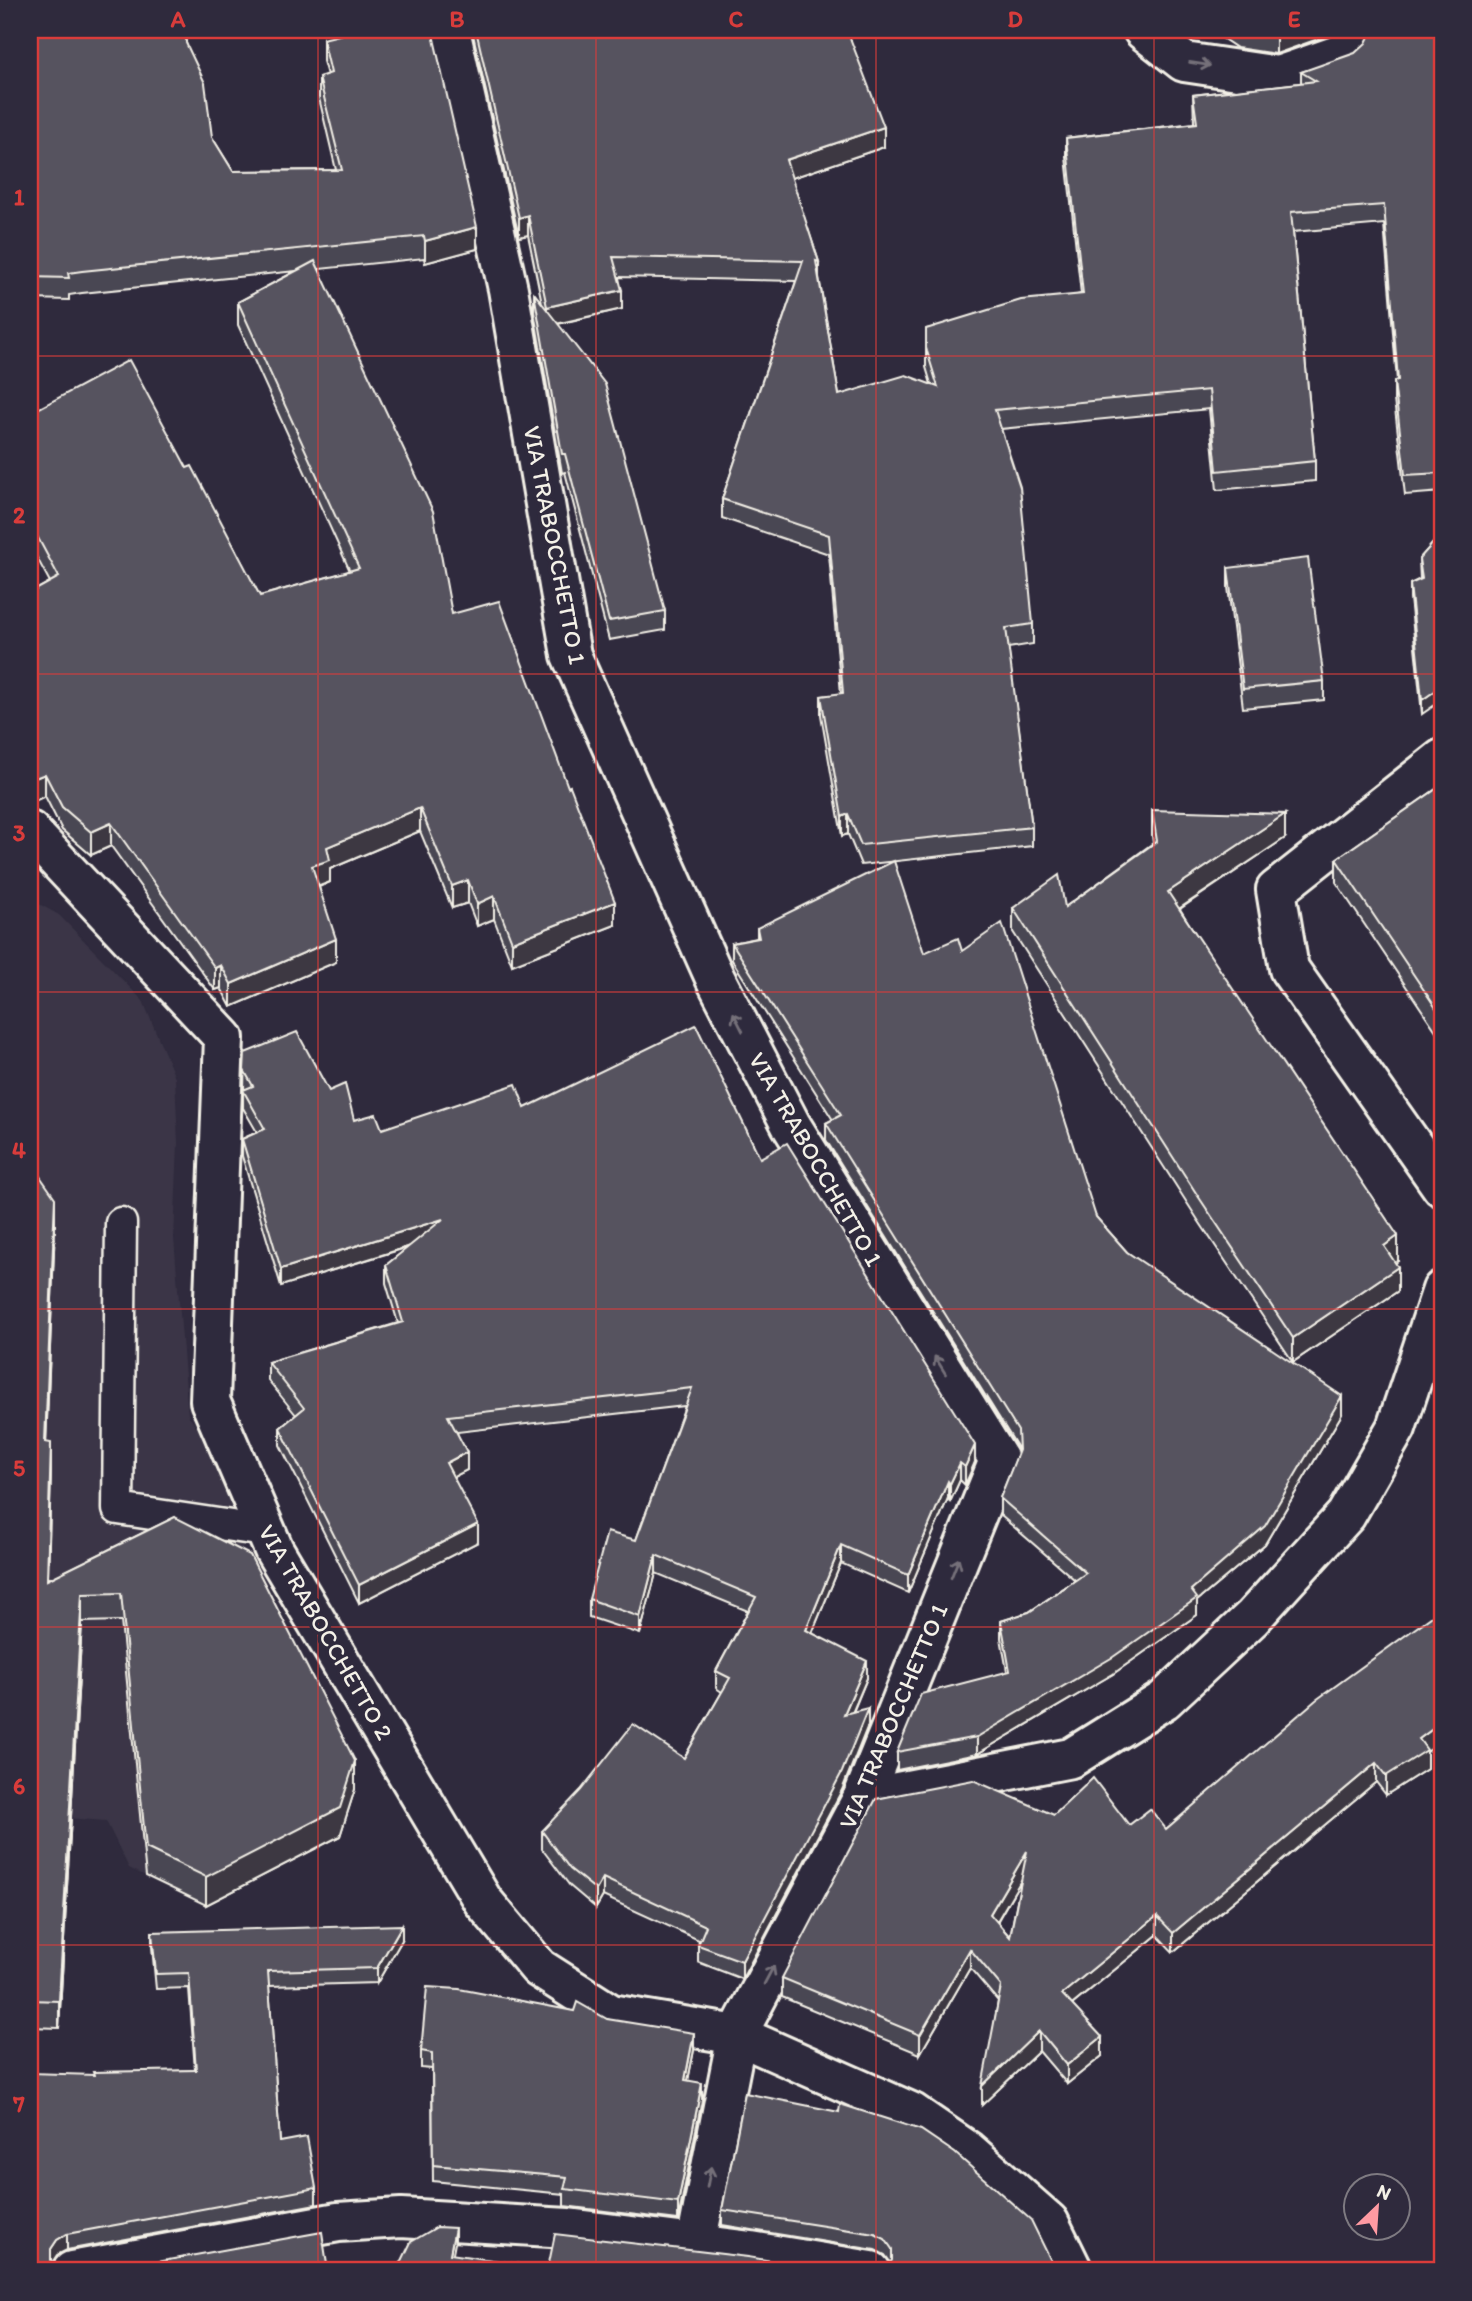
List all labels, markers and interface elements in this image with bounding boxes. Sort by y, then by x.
text: A [170,5,186,33]
text: B [450,5,465,33]
text: C [729,5,744,33]
text: D [1007,5,1023,33]
text: E [1288,5,1301,33]
one-way arrow [1188,58,1211,71]
text: 1 [14,183,25,211]
street label: VIA TRABOCCHETTO 1 [518,423,592,667]
text: 2 [13,501,26,529]
text: 3 [13,819,26,847]
one-way arrow [730,1012,744,1033]
street label: VIA TRABOCCHETTO 1 [743,1047,889,1271]
text: 4 [12,1136,26,1164]
one-way arrow [933,1356,947,1376]
text: 5 [13,1454,25,1482]
street label: VIA TRABOCCHETTO 2 [253,1519,400,1745]
one-way arrow [950,1557,963,1579]
street label: VIA TRABOCCHETTO 1 [832,1599,954,1833]
text: 6 [13,1772,25,1800]
one-way arrow [762,1965,776,1985]
text: 7 [12,2090,25,2118]
one-way arrow [703,2166,716,2189]
north arrow [1342,2172,1412,2242]
text: N [1373,2179,1395,2205]

